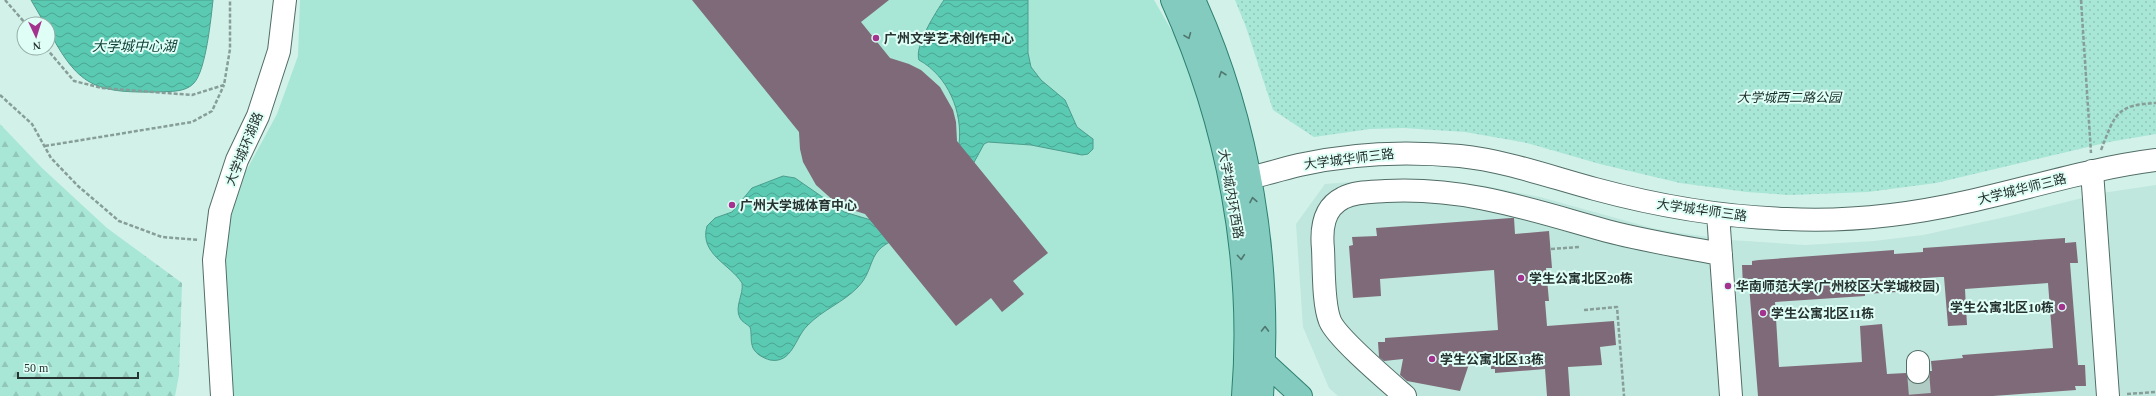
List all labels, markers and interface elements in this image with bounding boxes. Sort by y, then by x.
north arrow [16,16,56,56]
place label: 广州文学艺术创作中心 [884,31,1014,46]
one-way arrow [1183,32,1191,39]
marker: 广州文学艺术创作中心 [871,33,881,43]
water label: 大学城中心湖 [92,39,178,54]
text: N [32,40,41,52]
one-way arrow [1218,70,1227,77]
park label: 大学城西二路公园 [1737,90,1843,105]
street label: 大学城环湖路 [222,110,266,188]
street label: 大学城华师三路 [1303,146,1395,172]
street label: 大学城内环西路 [1216,148,1246,240]
street label: 大学城华师三路 [1976,171,2068,207]
street label: 大学城华师三路 [1656,196,1748,224]
one-way arrow [1250,197,1258,203]
place label: 广州大学城体育中心 [740,198,857,213]
marker: 广州大学城体育中心 [727,200,737,210]
one-way arrow [1237,254,1246,260]
place label: 学生公寓北区20栋 [1529,271,1633,286]
marker: 学生公寓北区20栋 [1516,273,1526,283]
place label: 华南师范大学(广州校区大学城校园) [1736,279,1940,294]
marker: 华南师范大学(广州校区大学城校园) [1723,281,1733,291]
place label: 学生公寓北区10栋 [1950,300,2054,315]
marker: 学生公寓北区10栋 [2057,302,2067,312]
place label: 学生公寓北区11栋 [1771,306,1874,321]
marker: 学生公寓北区11栋 [1758,308,1768,318]
one-way arrow [1261,326,1269,332]
place label: 学生公寓北区13栋 [1440,352,1544,367]
scale bar [18,354,138,380]
marker: 学生公寓北区13栋 [1427,354,1437,364]
text: 50 m [24,361,49,375]

